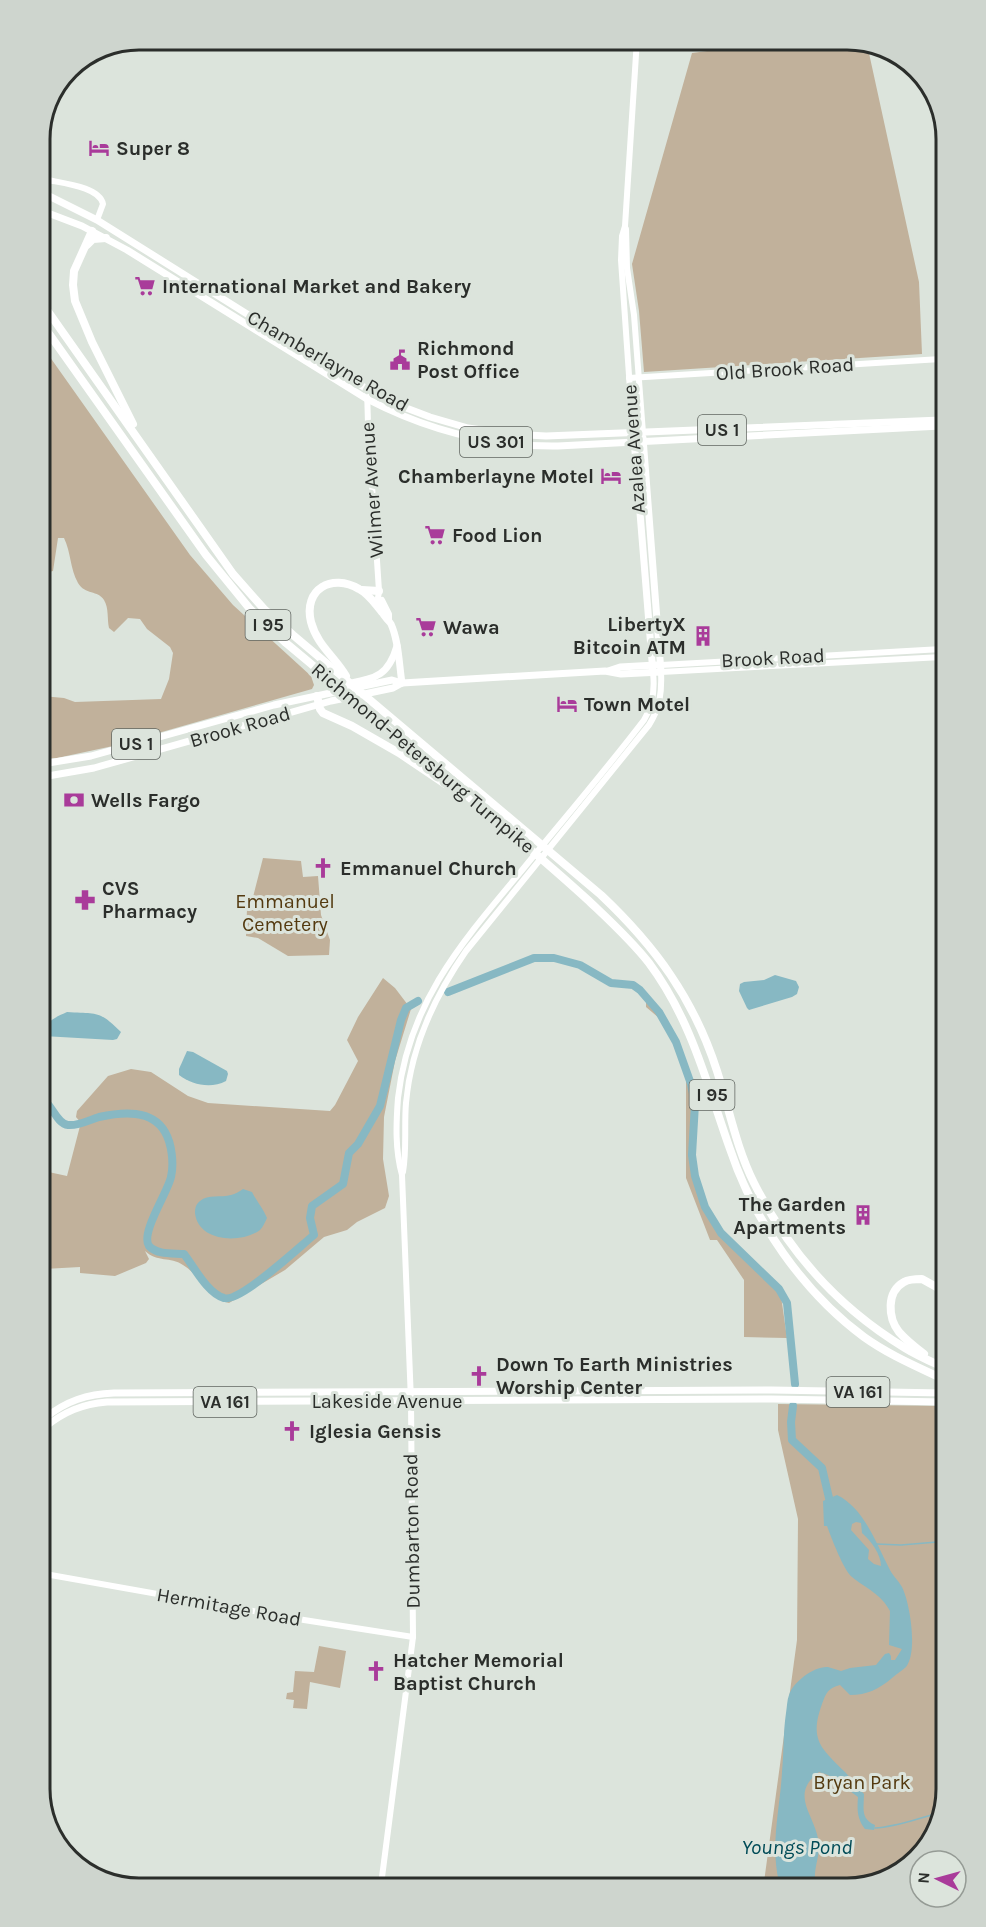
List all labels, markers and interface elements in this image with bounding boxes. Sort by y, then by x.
hotel icon: Super 8 [87,136,111,160]
place label: Super 8 [116,137,190,160]
supermarket icon: International Market and Bakery [133,274,157,298]
place label: International Market and Bakery [162,275,471,298]
street label: Chamberlayne Road [243,305,413,417]
place label: Richmond Post Office [417,337,520,383]
public building icon: Richmond Post Office [388,348,412,372]
street label: Old Brook Road [715,353,855,385]
street label: Azalea Avenue [618,384,650,514]
road number: US 1 [698,415,746,445]
street label: Wilmer Avenue [356,421,388,559]
road number: US 301 [460,427,532,457]
hotel icon: Chamberlayne Motel [599,464,623,488]
place label: Chamberlayne Motel [398,465,594,488]
supermarket icon: Food Lion [423,523,447,547]
place label: Food Lion [452,524,543,547]
road number: I 95 [246,610,290,640]
place label: LibertyX Bitcoin ATM [573,613,686,659]
supermarket icon: Wawa [414,615,438,639]
place label: Wawa [443,616,500,639]
building icon: LibertyX Bitcoin ATM [691,624,715,648]
street label: Brook Road [721,644,825,672]
street label: Richmond-Petersburg Turnpike [307,658,539,858]
hotel icon: Town Motel [555,692,579,716]
place label: Town Motel [584,693,690,716]
street label: Brook Road [187,702,293,752]
road number: US 1 [112,729,160,759]
bank icon: Wells Fargo [62,788,86,812]
place label: Wells Fargo [91,789,200,812]
church icon: Emmanuel Church [311,856,335,880]
place label: Emmanuel Church [340,857,517,880]
place label: CVS Pharmacy [102,877,197,923]
pharmacy icon: CVS Pharmacy [73,888,97,912]
park label: Emmanuel Cemetery [235,890,335,936]
road number: I 95 [690,1080,734,1110]
place label: The Garden Apartments [733,1193,846,1239]
building icon: The Garden Apartments [851,1203,875,1227]
place label: Down To Earth Ministries Worship Center [496,1353,733,1399]
church icon: Down To Earth Ministries Worship Center [467,1364,491,1388]
road number: VA 161 [826,1377,890,1407]
road number: VA 161 [194,1387,256,1417]
street label: Lakeside Avenue [311,1390,463,1413]
church icon: Iglesia Gensis [280,1419,304,1443]
place label: Iglesia Gensis [309,1420,442,1443]
street label: Dumbarton Road [399,1453,425,1609]
street label: Hermitage Road [155,1583,303,1631]
place label: Hatcher Memorial Baptist Church [393,1649,564,1695]
church icon: Hatcher Memorial Baptist Church [364,1659,388,1683]
park label: Bryan Park [813,1771,911,1794]
water label: Youngs Pond [742,1835,852,1859]
north arrow [908,1849,968,1909]
text: N [914,1871,934,1884]

